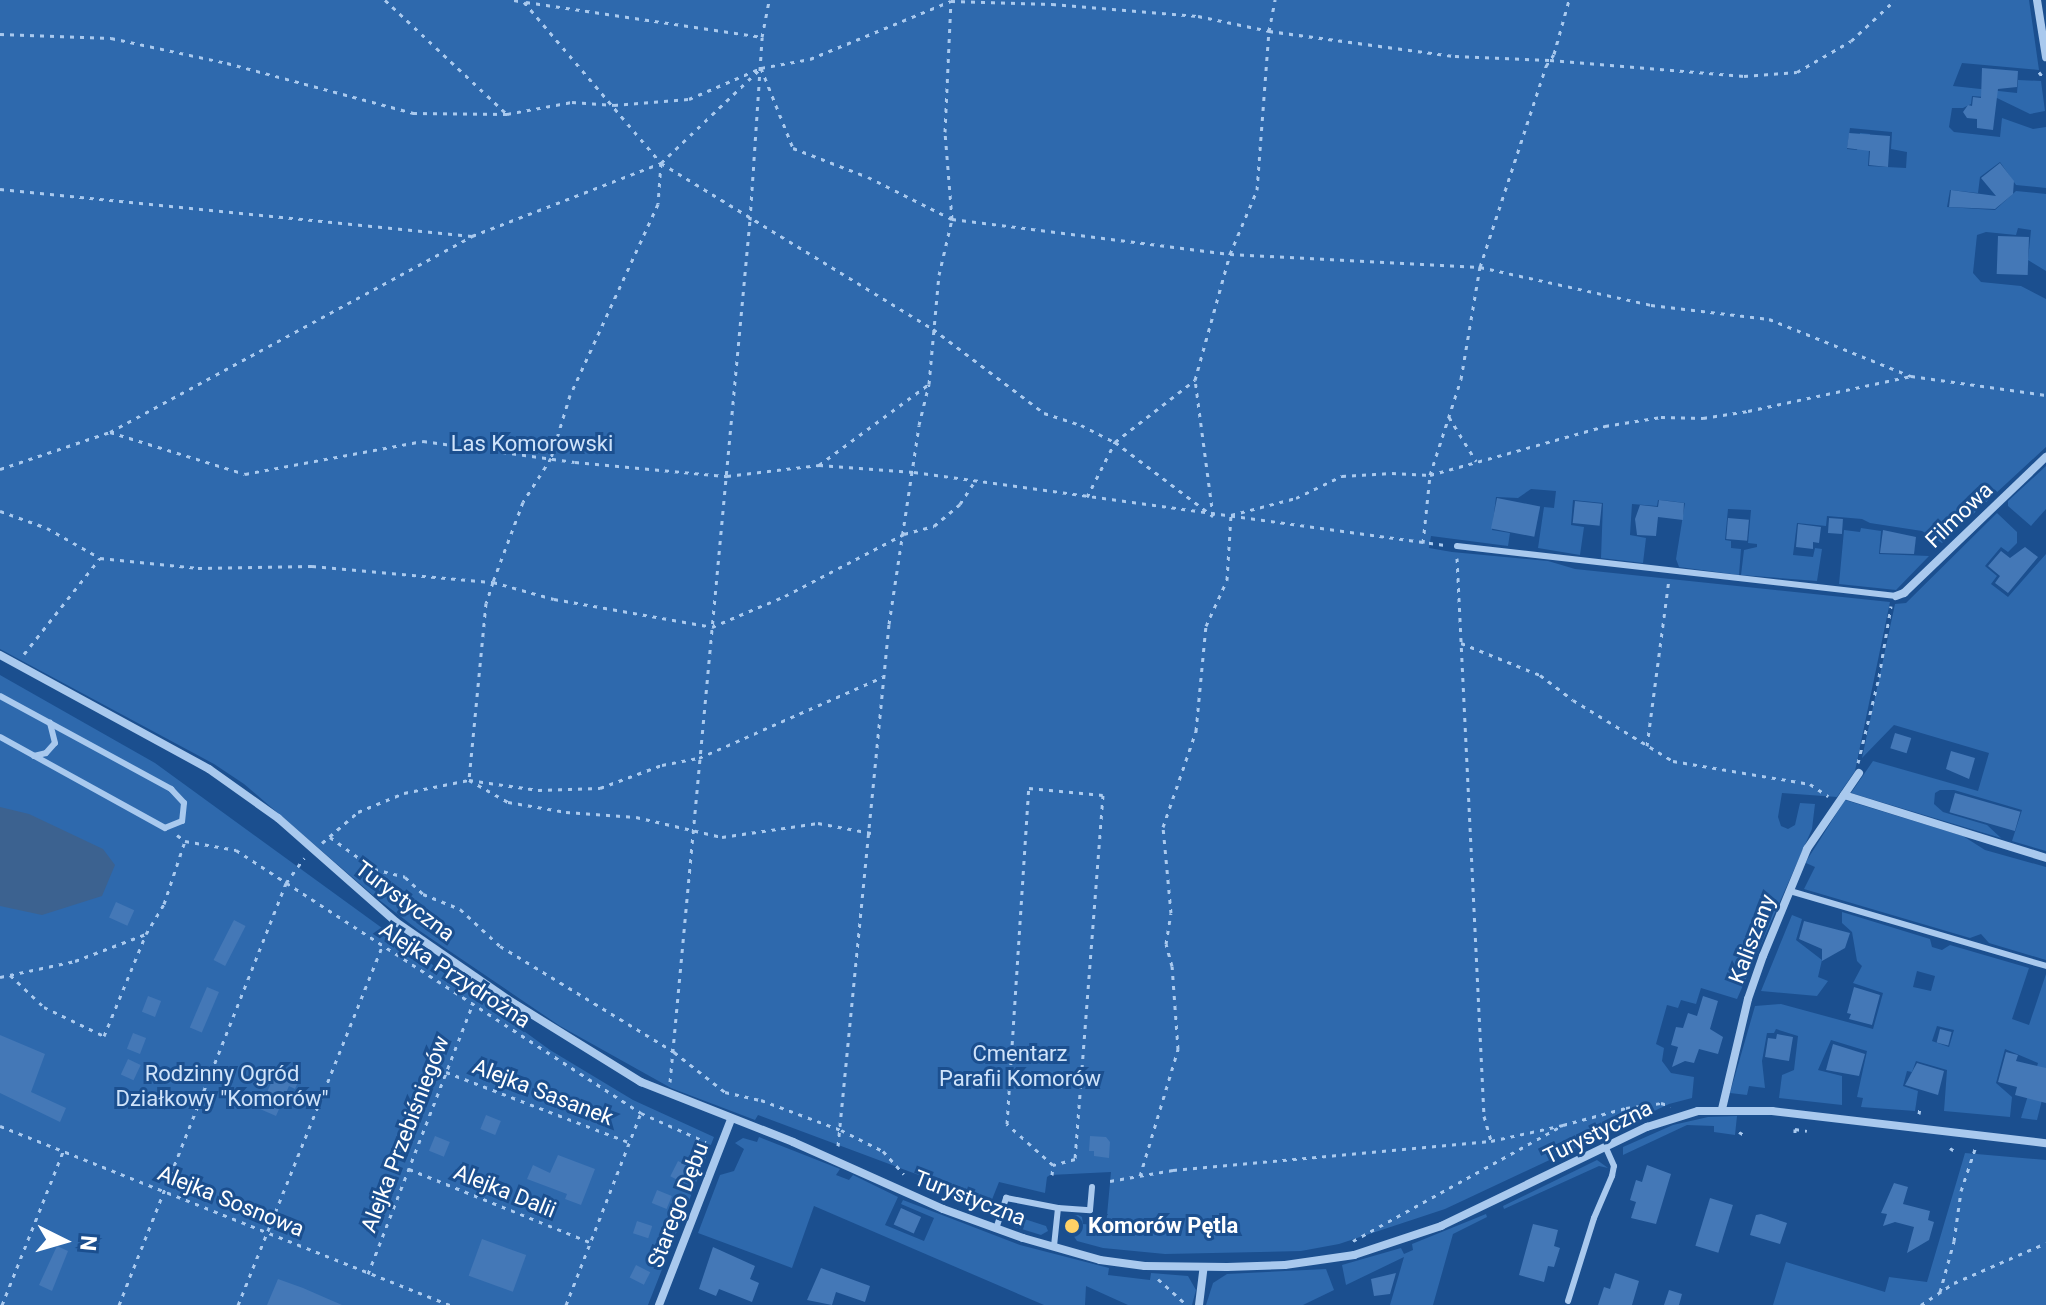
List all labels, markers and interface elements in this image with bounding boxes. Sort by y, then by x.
park label: Las Komorowski [451,431,613,457]
street label: Filmowa [1920,477,1998,553]
street label: Turystyczna [350,855,460,947]
street label: Kaliszany [1723,891,1781,987]
street label: Alejka Przydrożna [375,916,535,1034]
street label: Alejka Przebiśniegów [355,1032,455,1236]
park label: Cmentarz Parafii Komorów [939,1040,1101,1092]
street label: Alejka Sasanek [469,1053,617,1131]
park label: Rodzinny Ogród Działkowy "Komorów" [115,1060,329,1112]
street label: Turystyczna [1539,1094,1657,1170]
street label: Starego Dębu [642,1139,714,1271]
street label: Alejka Dalii [450,1159,560,1223]
street label: Alejka Sosnowa [154,1160,308,1242]
street label: Turystyczna [910,1165,1030,1231]
north arrow [24,1201,104,1281]
place label: Komorów Pętla [1088,1213,1238,1239]
marker: Komorów Pętla [1063,1217,1081,1235]
text: N [75,1234,102,1252]

